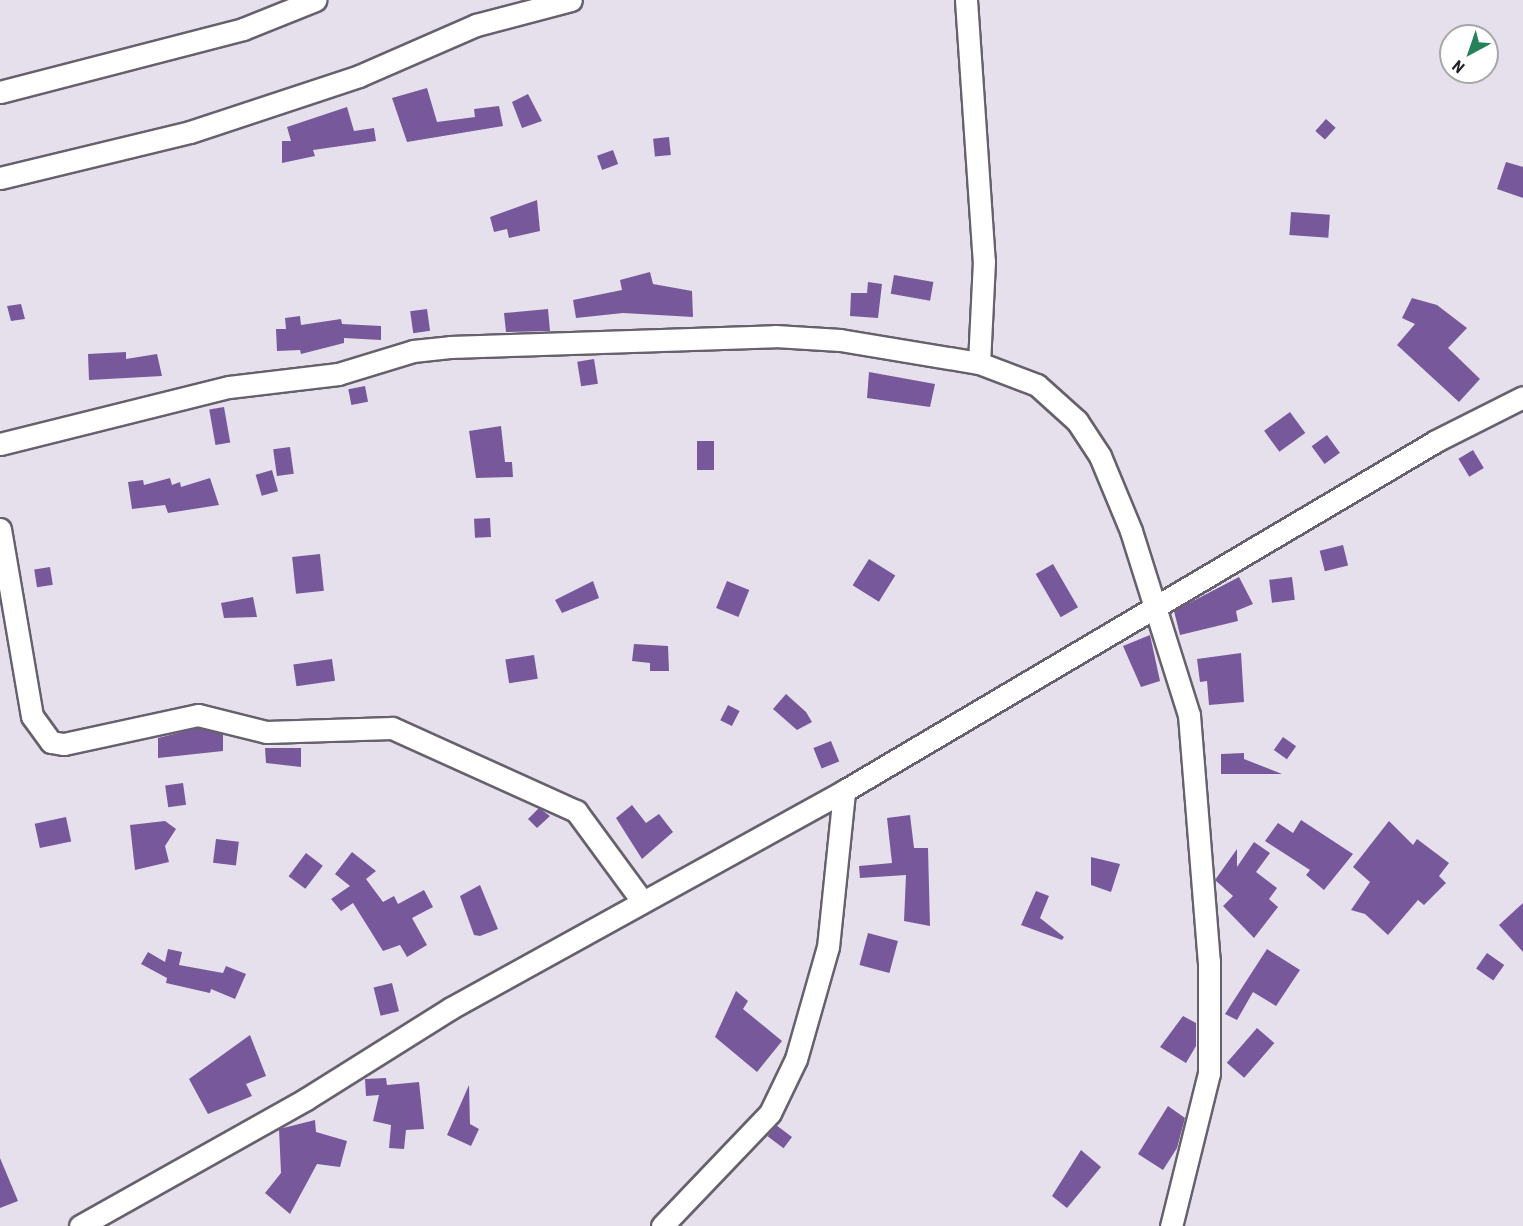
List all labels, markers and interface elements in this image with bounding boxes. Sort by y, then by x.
north arrow [1439,24,1499,84]
text: N [1449,56,1468,77]

